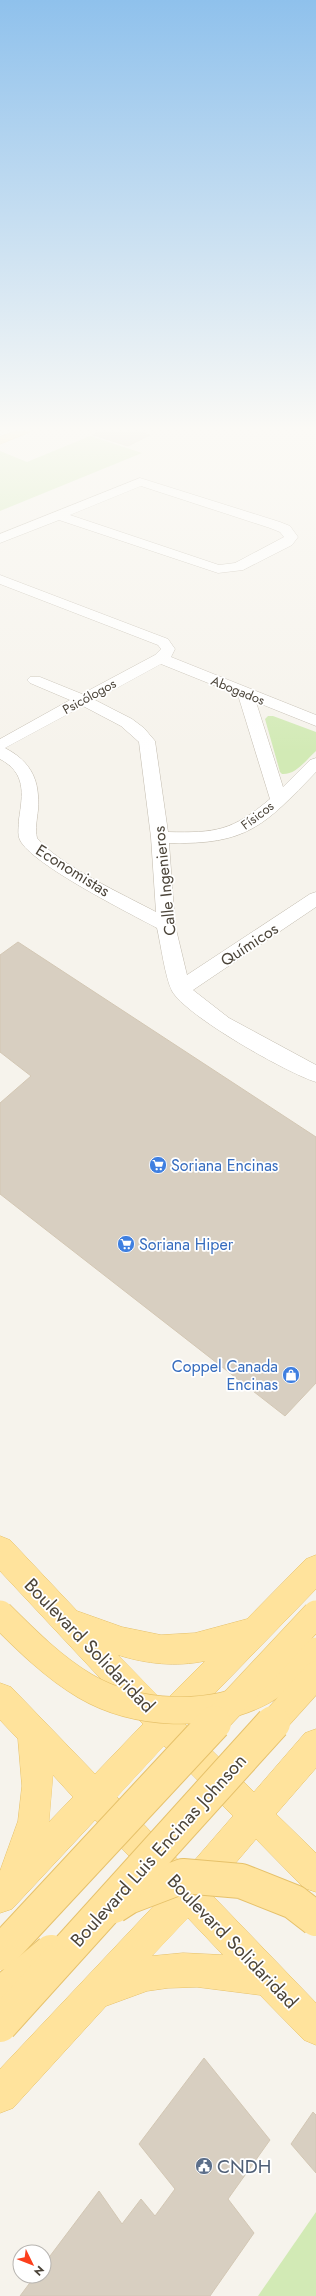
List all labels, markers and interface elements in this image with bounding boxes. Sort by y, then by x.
street label: Abogados [208,671,268,710]
street label: Psicólogos [59,674,119,719]
street label: Físicos [237,797,278,834]
street label: Calle Ingenieros [147,825,182,937]
street label: Economistas [31,839,114,902]
street label: Químicos [216,917,283,972]
place label: Soriana Encinas [171,1154,278,1177]
supermarket icon: Soriana Encinas [148,1155,168,1175]
place label: Soriana Hiper [139,1233,234,1256]
supermarket icon: Soriana Hiper [116,1234,136,1254]
place label: Coppel Canada Encinas [172,1355,278,1396]
shop icon: Coppel Canada Encinas [281,1365,301,1385]
street label: Boulevard Solidaridad [18,1572,161,1719]
street label: Boulevard Luis Encinas Johnson [64,1748,253,1953]
street label: Boulevard Solidaridad [161,1868,304,2015]
place label: CNDH [217,2153,271,2180]
public building icon: CNDH [194,2156,214,2176]
north arrow [12,2244,52,2284]
text: N [30,2262,48,2279]

